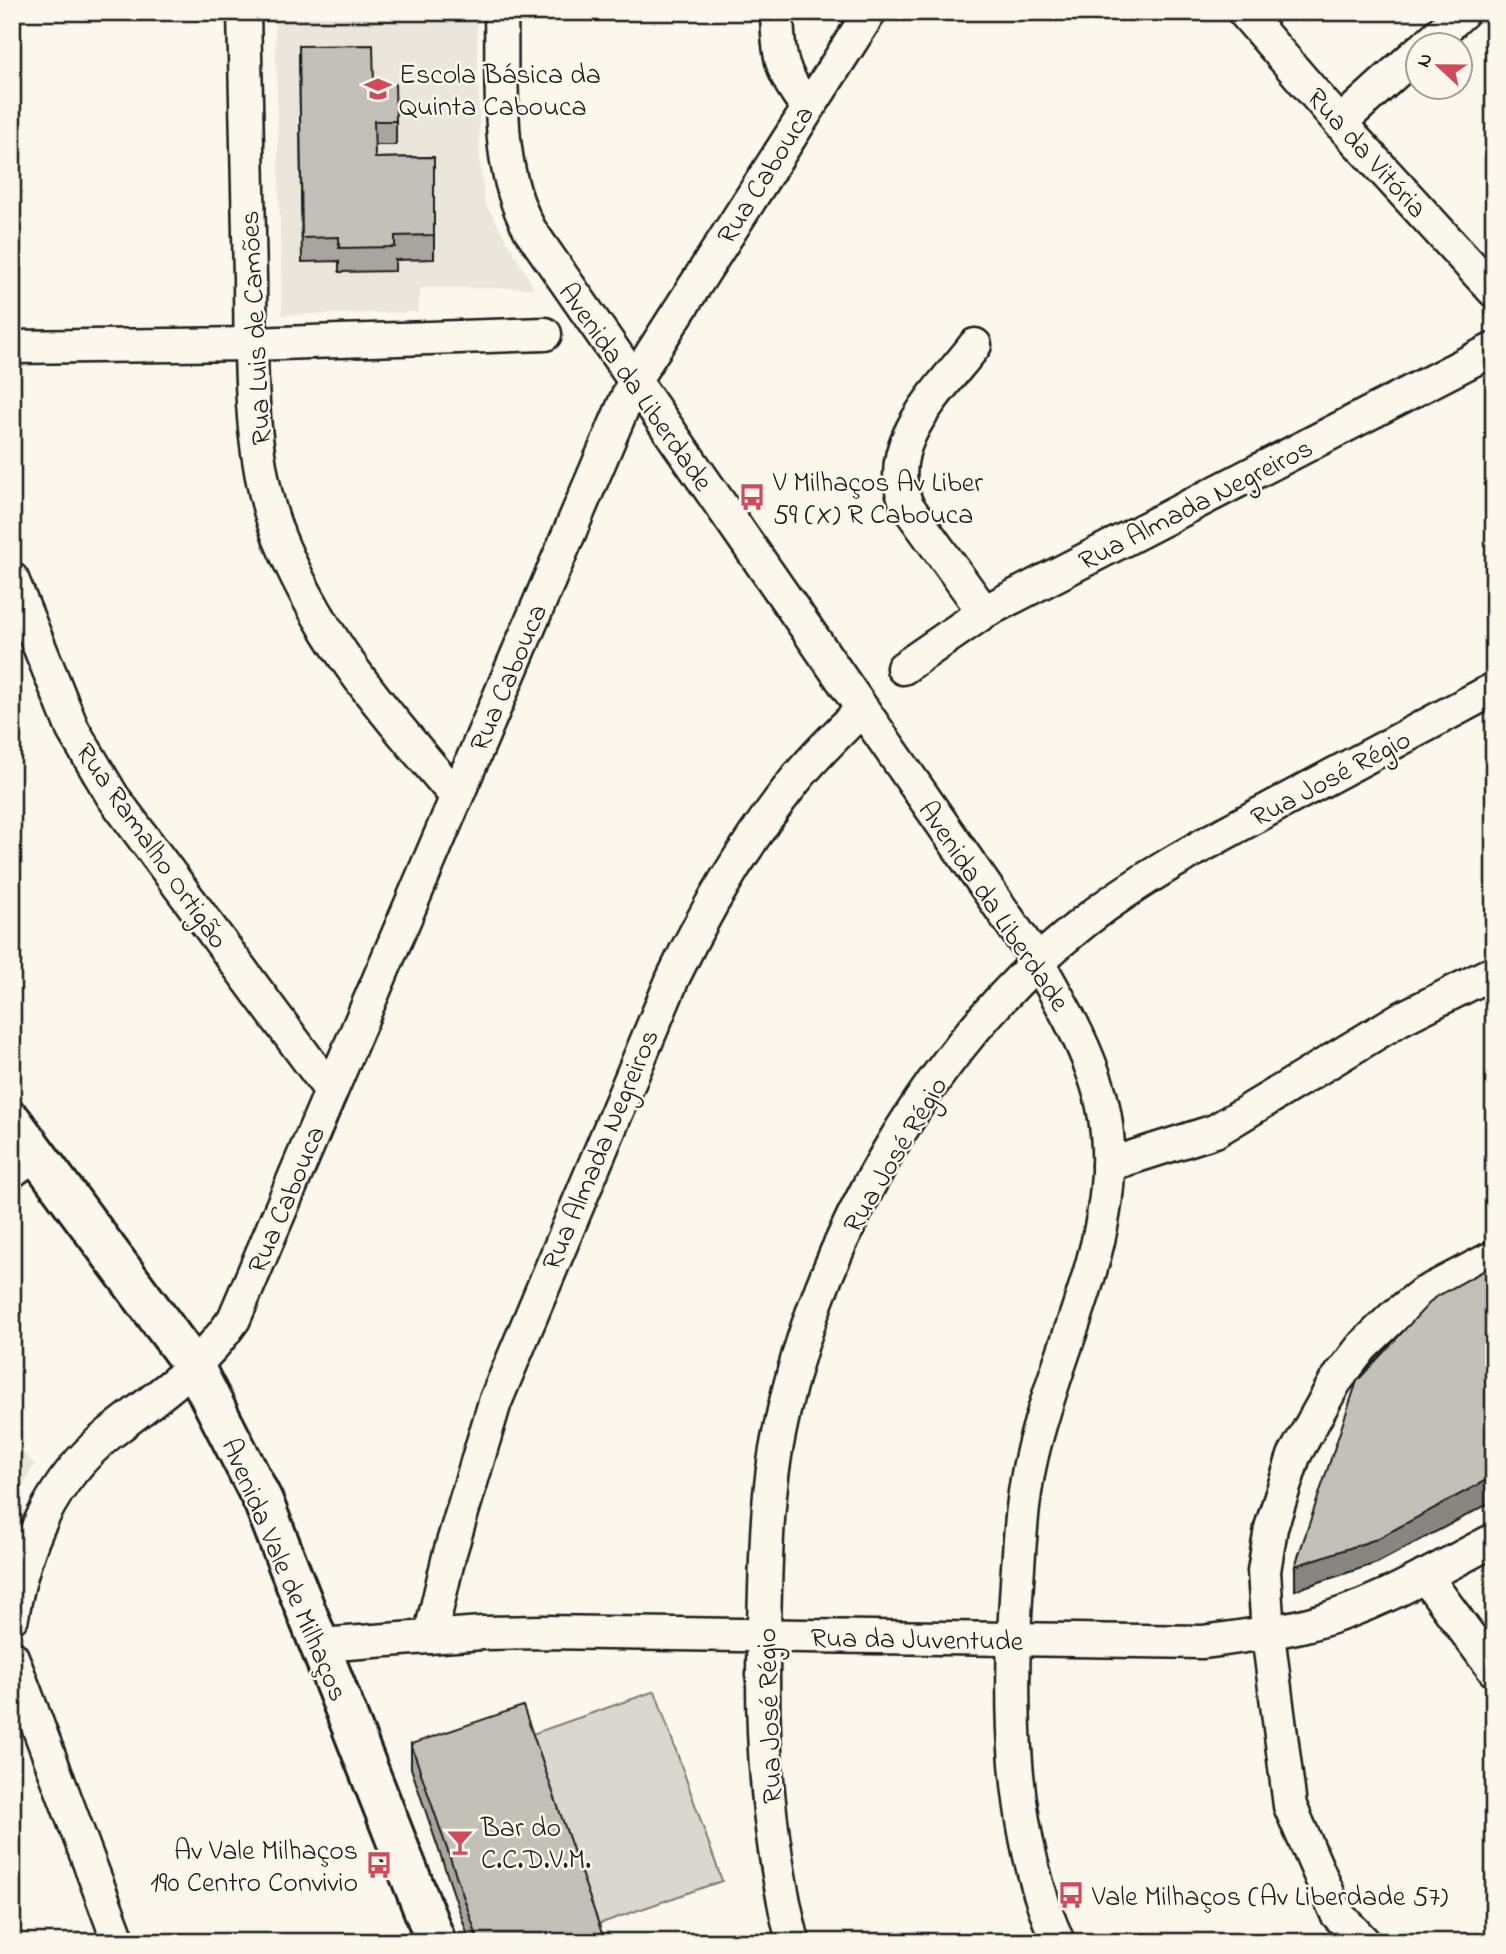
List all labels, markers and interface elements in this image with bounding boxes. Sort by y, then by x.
north arrow [1404,32,1474,102]
text: N [1411,49,1441,72]
place label: Escola Básica da Quinta Cabouca [399,56,601,129]
school or university icon: Escola Básica da Quinta Cabouca [363,74,393,104]
street label: Rua da Vitória [1295,80,1435,229]
street label: Rua Cabouca [708,98,826,253]
street label: Rua Luis de Camões [231,209,284,446]
street label: Avenida da Liberdade [547,275,722,501]
street label: Rua Almada Negreiros [1072,429,1321,583]
place label: V Milhaços Av Liber 59 (X) R Cabouca [772,464,983,537]
bus stop icon: V Milhaços Av Liber 59 (X) R Cabouca [737,482,767,512]
street label: Rua Cabouca [461,598,560,759]
street label: Rua José Régio [1244,721,1419,839]
street label: Rua Ramalho Ortigão [64,736,237,958]
street label: Avenida da Liberdade [906,793,1078,1021]
street label: Rua Almada Negreiros [533,1024,671,1277]
street label: Rua José Régio [834,1070,960,1242]
street label: Rua Cabouca [239,1120,338,1281]
street label: Avenida Vale de Milhaços [209,1432,357,1708]
street label: Rua da Juventude [810,1619,1024,1664]
street label: Rua José Régio [748,1627,795,1804]
place label: Bar do C.C.D.V.M. [480,1809,591,1882]
bar icon: Bar do C.C.D.V.M. [445,1827,475,1857]
place label: Av Vale Milhaços 190 Centro Convivio [150,1832,358,1905]
bus stop icon: Av Vale Milhaços 190 Centro Convivio [364,1850,394,1880]
place label: Vale Milhaços (Av Liberdade 57) [1091,1878,1448,1919]
bus stop icon: Vale Milhaços (Av Liberdade 57) [1056,1880,1086,1910]

